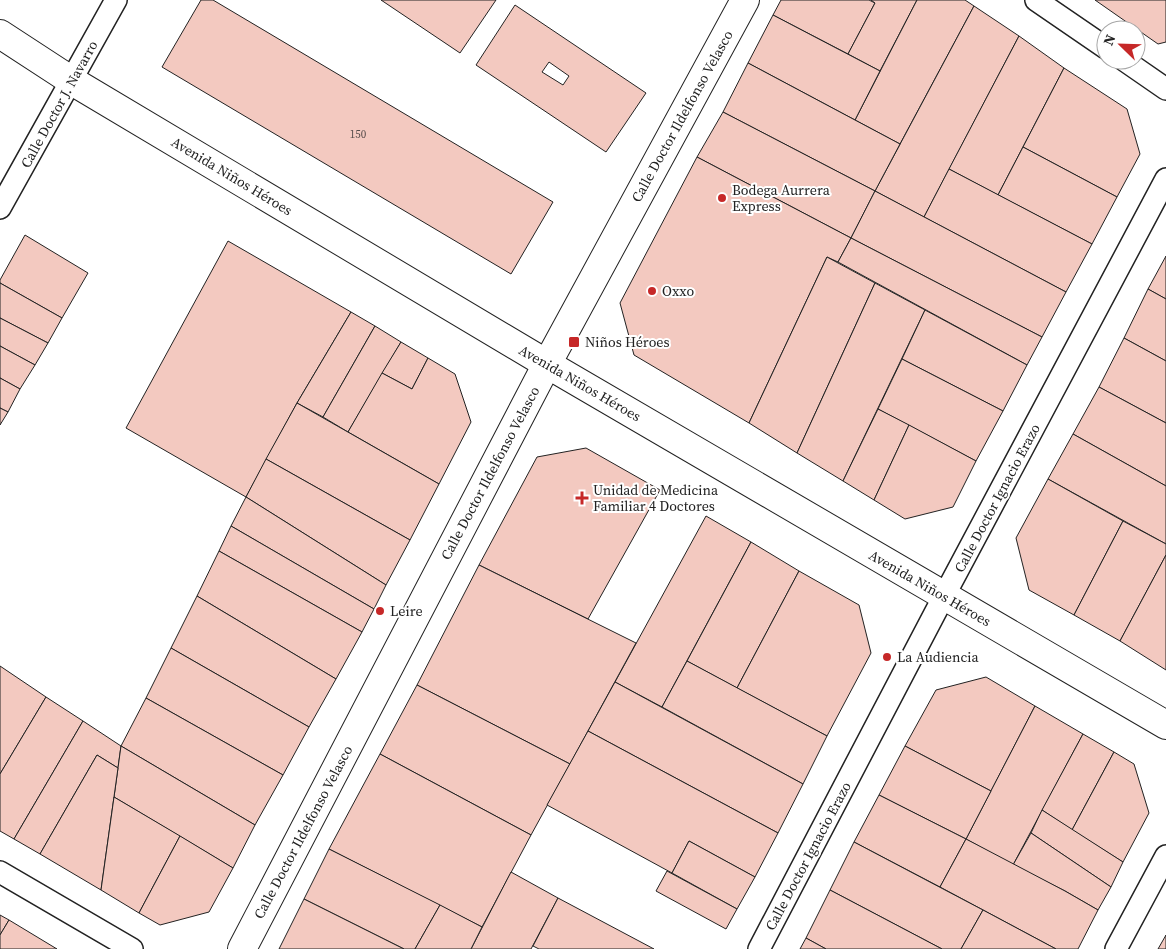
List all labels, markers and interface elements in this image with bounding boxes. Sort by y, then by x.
north arrow [1096,20,1146,70]
street label: Calle Doctor Ildelfonso Velasco [626,26,738,206]
text: N [1098,31,1120,49]
street label: Calle Doctor J. Navarro [16,36,103,171]
house number: 150 [350,127,367,142]
street label: Avenida Niños Héroes [168,132,296,220]
place label: Bodega Aurrera Express [732,180,831,216]
marker: Bodega Aurrera Express [716,192,728,204]
place label: Oxxo [662,281,694,301]
marker: Oxxo [646,285,658,297]
place label: Niños Héroes [585,332,670,352]
marker: Niños Héroes [567,335,581,349]
street label: Avenida Niños Héroes [515,340,645,426]
street label: Calle Doctor Ildelfonso Velasco [436,382,544,563]
street label: Calle Doctor Ignacio Erazo [949,420,1045,576]
place label: Unidad de Medicina Familiar 4 Doctores [593,480,719,516]
marker: Unidad de Medicina Familiar 4 Doctores [575,491,589,505]
street label: Avenida Niños Héroes [865,545,995,631]
place label: Leire [390,601,423,621]
marker: Leire [374,605,386,617]
place label: La Audiencia [897,647,979,667]
marker: La Audiencia [881,651,893,663]
street label: Calle Doctor Ildelfonso Velasco [249,741,357,922]
street label: Calle Doctor Ignacio Erazo [760,778,856,934]

